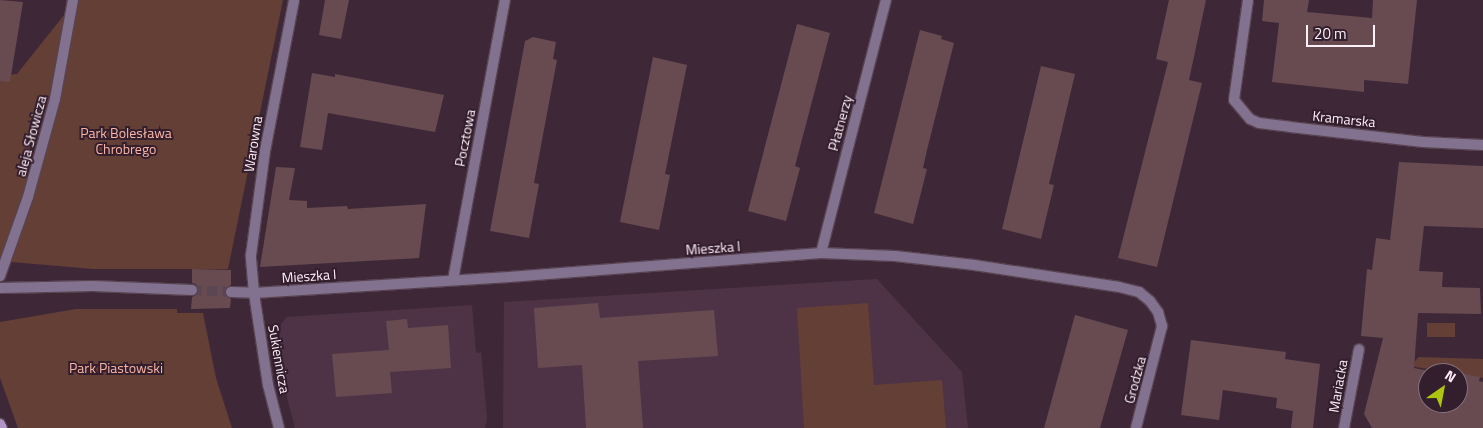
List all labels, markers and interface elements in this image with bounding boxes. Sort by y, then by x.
scale bar [1308,15,1377,47]
text: 20 m [1314,22,1347,45]
street label: Płatnerzy [824,93,856,153]
street label: aleja Słowicza [12,94,50,178]
street label: Kramarska [1312,107,1376,131]
street label: Pocztowa [451,108,479,168]
street label: Warowna [240,115,266,173]
park label: Park Bolesława Chrobrego [80,125,172,158]
street label: Mieszka I [685,238,741,258]
street label: Mieszka I [281,266,337,286]
street label: Sukiennicza [265,323,293,395]
street label: Grodzka [1121,355,1149,405]
street label: Mariacka [1325,358,1351,414]
park label: Park Piastowski [69,360,163,376]
north arrow [1418,363,1468,413]
text: N [1441,364,1461,387]

